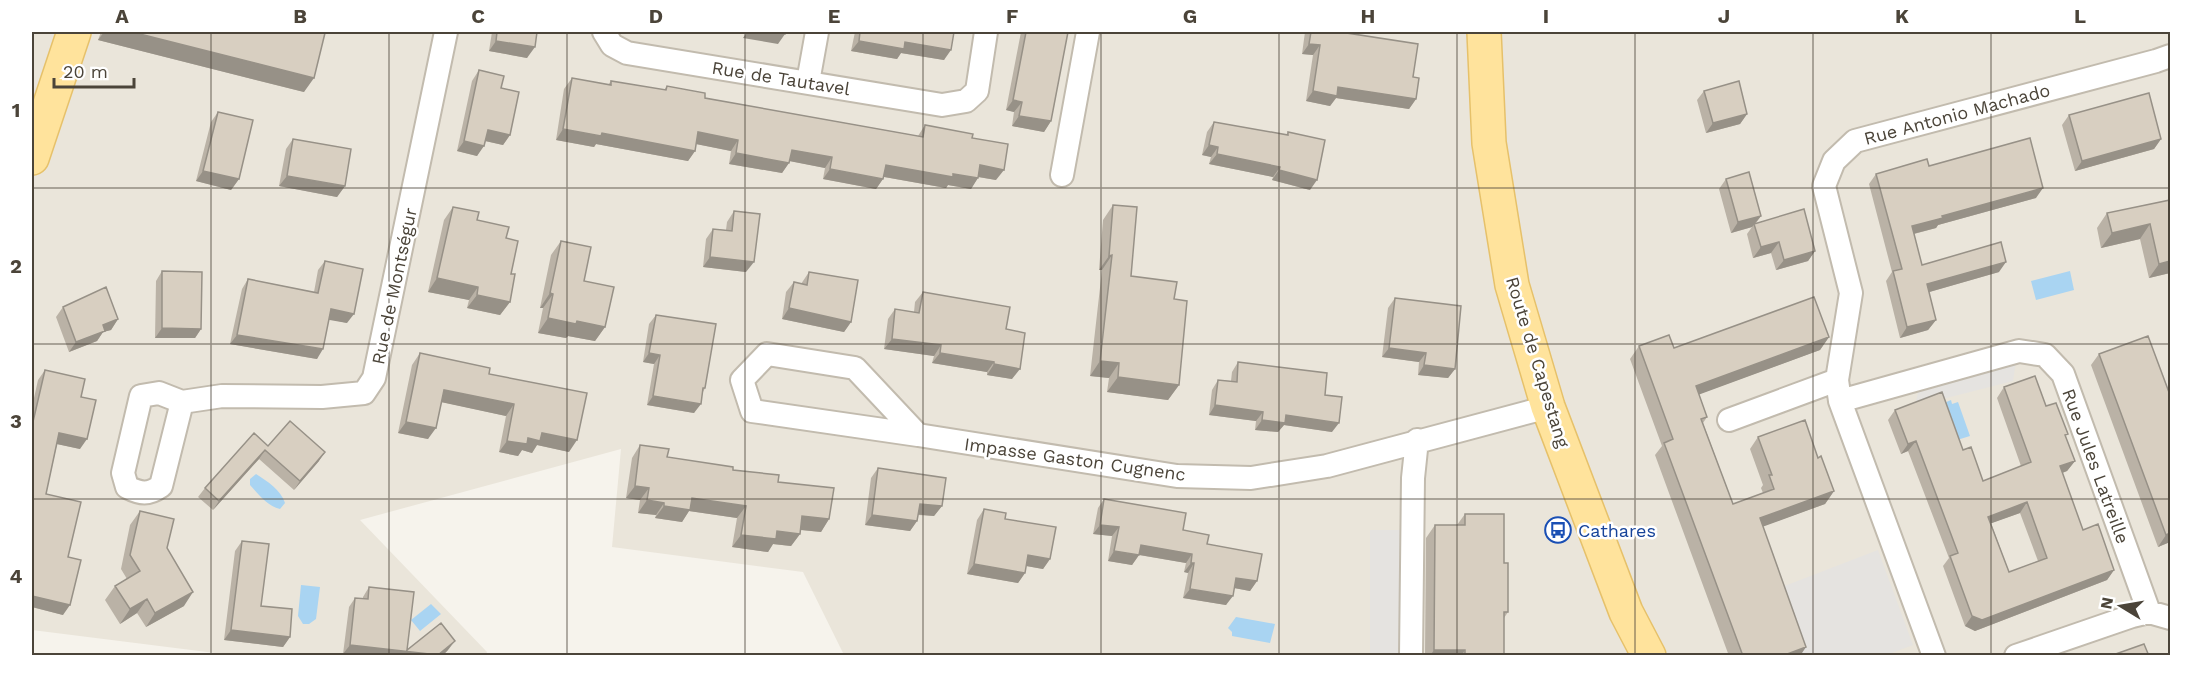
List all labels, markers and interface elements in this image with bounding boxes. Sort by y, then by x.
text: A [115,4,129,28]
text: B [293,4,307,28]
text: C [471,4,485,28]
text: D [649,4,663,28]
text: E [828,4,840,28]
text: F [1006,4,1018,28]
text: G [1183,4,1197,28]
text: H [1361,4,1375,28]
text: I [1543,4,1549,28]
text: J [1718,4,1730,28]
text: K [1895,4,1909,28]
text: L [2074,4,2086,28]
scale bar [54,51,134,89]
street label: Rue de Tautavel [710,57,852,99]
text: 20 m [63,61,108,82]
street label: Rue Antonio Machado [1862,79,2052,149]
text: 1 [12,98,20,122]
street label: Rue de Montségur [367,206,421,366]
text: 2 [10,254,22,278]
street label: Route de Capestang [1502,274,1574,450]
street label: Rue Jules Latreille [2058,386,2134,546]
text: 3 [10,409,22,433]
street label: Impasse Gaston Cugnenc [963,433,1187,485]
bus stop icon: Cathares [1543,515,1573,545]
place label: Cathares [1578,520,1656,541]
text: 4 [10,564,23,588]
north arrow [2091,576,2151,636]
text: N [2096,596,2117,611]

